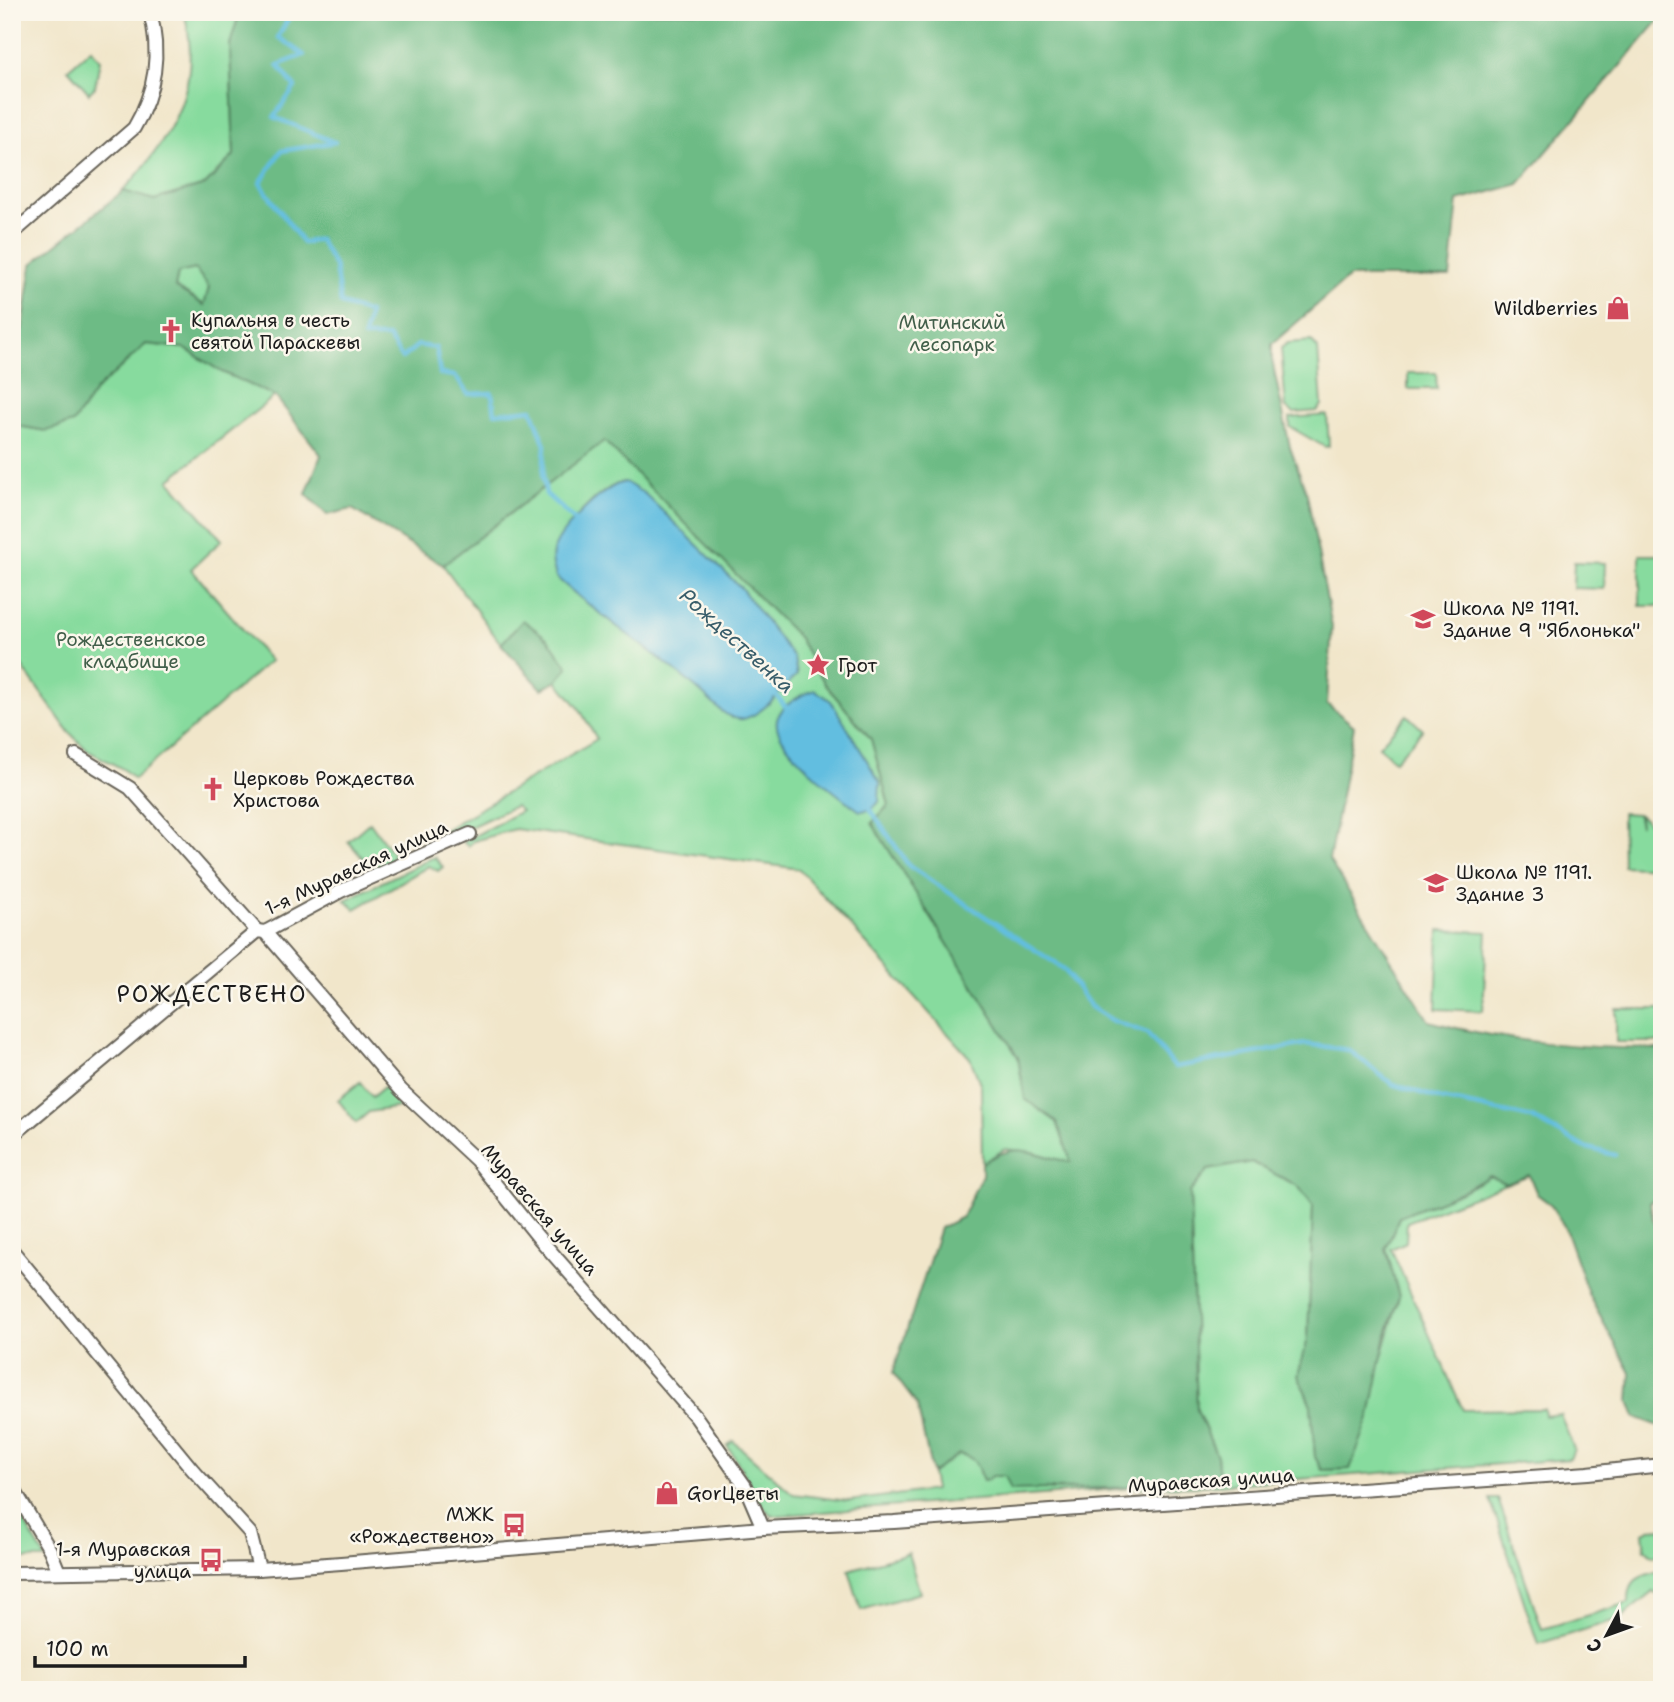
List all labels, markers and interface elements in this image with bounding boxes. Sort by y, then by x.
shop icon: Wildberries [1604,294,1632,322]
place label: Wildberries [1494,296,1598,321]
place label: Купальня в честь святой Параскевы [191,308,360,355]
park label: Митинский лесопарк [899,310,1005,357]
church icon: Купальня в честь святой Параскевы [157,317,185,345]
water label: Рождественка [674,582,800,700]
place label: Школа № 1191. Здание 9 "Яблонька" [1443,596,1641,643]
school or university icon: Школа № 1191. Здание 9 "Яблонька" [1409,605,1437,633]
park label: Рождественское кладбище [56,627,206,674]
place icon: Грот [804,651,832,679]
place label: Грот [838,653,878,678]
place label: Церковь Рождества Христова [233,766,414,813]
church icon: Церковь Рождества Христова [199,775,227,803]
street label: 1-я Муравская улица [261,814,452,921]
place label: Школа № 1191. Здание 3 [1456,860,1592,907]
school or university icon: Школа № 1191. Здание 3 [1422,869,1450,897]
district label: РОЖДЕСТВЕНО [117,979,307,1009]
street label: Муравская улица [475,1138,604,1281]
street label: Муравская улица [1127,1462,1295,1499]
shop icon: GorЦветы [653,1479,681,1507]
place label: GorЦветы [687,1481,779,1506]
place label: МЖК «Рождествено» [349,1502,494,1549]
bus stop icon: МЖК «Рождествено» [500,1511,528,1539]
place label: 1-я Муравская улица [56,1537,191,1584]
bus stop icon: 1-я Муравская улица [197,1546,225,1574]
north arrow [1572,1600,1642,1670]
scale bar [35,1625,245,1669]
text: С [1581,1633,1608,1658]
text: 100 m [46,1635,109,1663]

